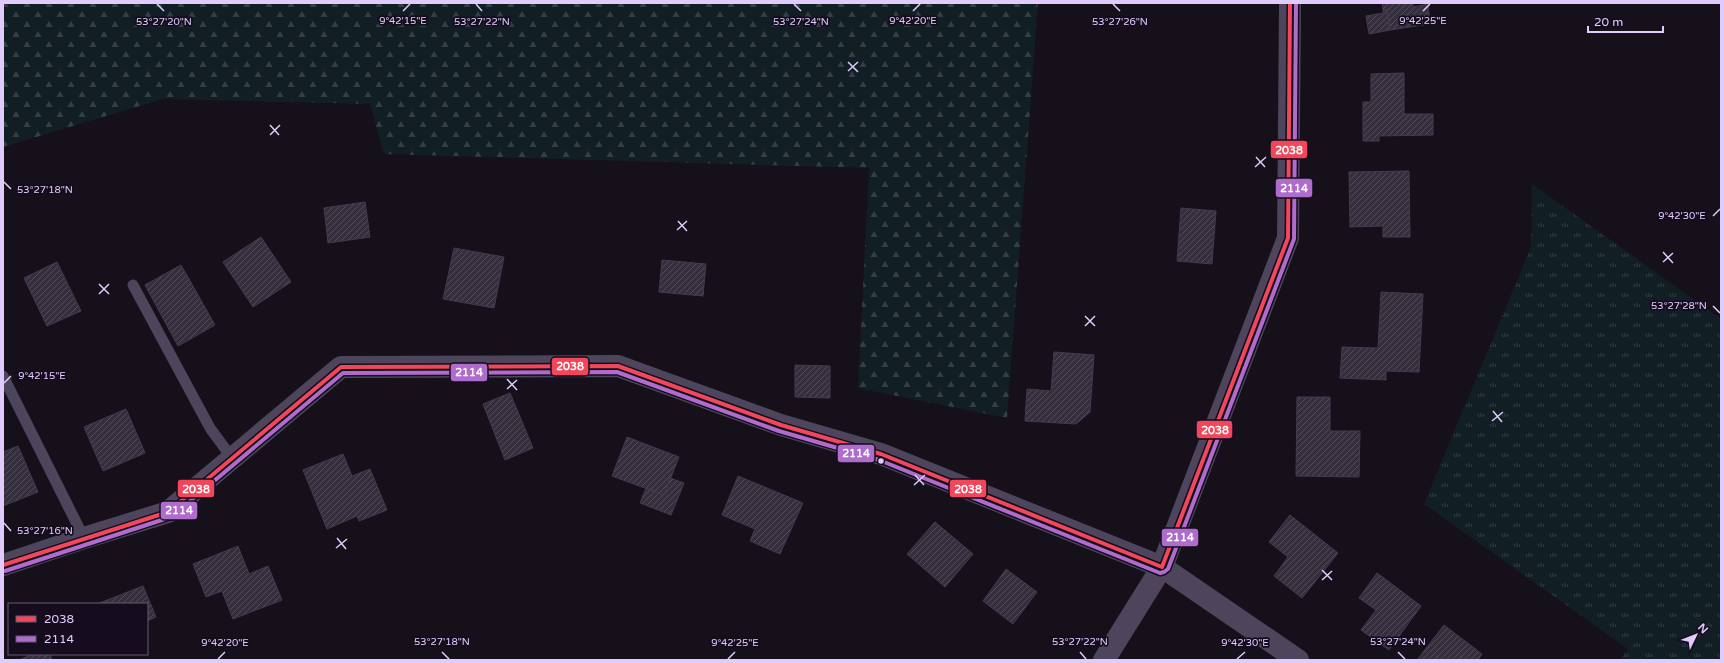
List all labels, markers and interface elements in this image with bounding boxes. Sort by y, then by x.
scale bar [1588,8,1663,34]
text: 9°42'15"E [379,15,427,27]
text: 9°42'20"E [889,15,937,27]
text: 9°42'25"E [1399,15,1447,27]
text: 20 m [1594,15,1623,29]
text: 53°27'20"N [136,16,192,28]
text: 53°27'22"N [454,16,510,28]
text: 53°27'24"N [773,16,829,28]
text: 53°27'26"N [1092,16,1148,28]
line badge: 2038 [1270,140,1308,159]
text: 2038 [1275,144,1303,157]
line badge: 2114 [1275,178,1313,198]
text: 2114 [1280,182,1308,195]
text: 53°27'18"N [17,184,73,196]
text: 9°42'30"E [1658,210,1706,222]
text: 53°27'28"N [1651,300,1707,312]
line badge: 2038 [551,357,589,376]
text: 2038 [556,360,584,373]
line badge: 2114 [450,363,488,382]
text: 2114 [455,366,483,379]
text: 9°42'15"E [18,370,66,382]
line badge: 2038 [1196,420,1233,439]
text: 2038 [1201,424,1229,437]
line badge: 2114 [837,444,875,463]
text: 2114 [842,447,870,460]
unlabelled marker [876,456,886,466]
line badge: 2038 [177,479,215,498]
line badge: 2038 [949,479,987,498]
text: 2038 [182,483,210,496]
text: 2038 [954,483,982,496]
line badge: 2114 [160,501,198,520]
text: 2114 [165,504,193,517]
text: 53°27'16"N [17,525,73,537]
line badge: 2114 [1161,528,1199,547]
text: 2114 [1166,531,1194,544]
legend [8,603,148,655]
text: 2038 [44,612,74,626]
north arrow [1676,615,1716,655]
text: N [1695,621,1711,636]
text: 2114 [44,632,75,646]
text: 53°27'18"N [414,636,470,648]
text: 53°27'22"N [1052,636,1108,648]
text: 53°27'24"N [1370,636,1426,648]
text: 9°42'20"E [201,637,249,649]
text: 9°42'25"E [711,637,759,649]
text: 9°42'30"E [1221,637,1269,649]

